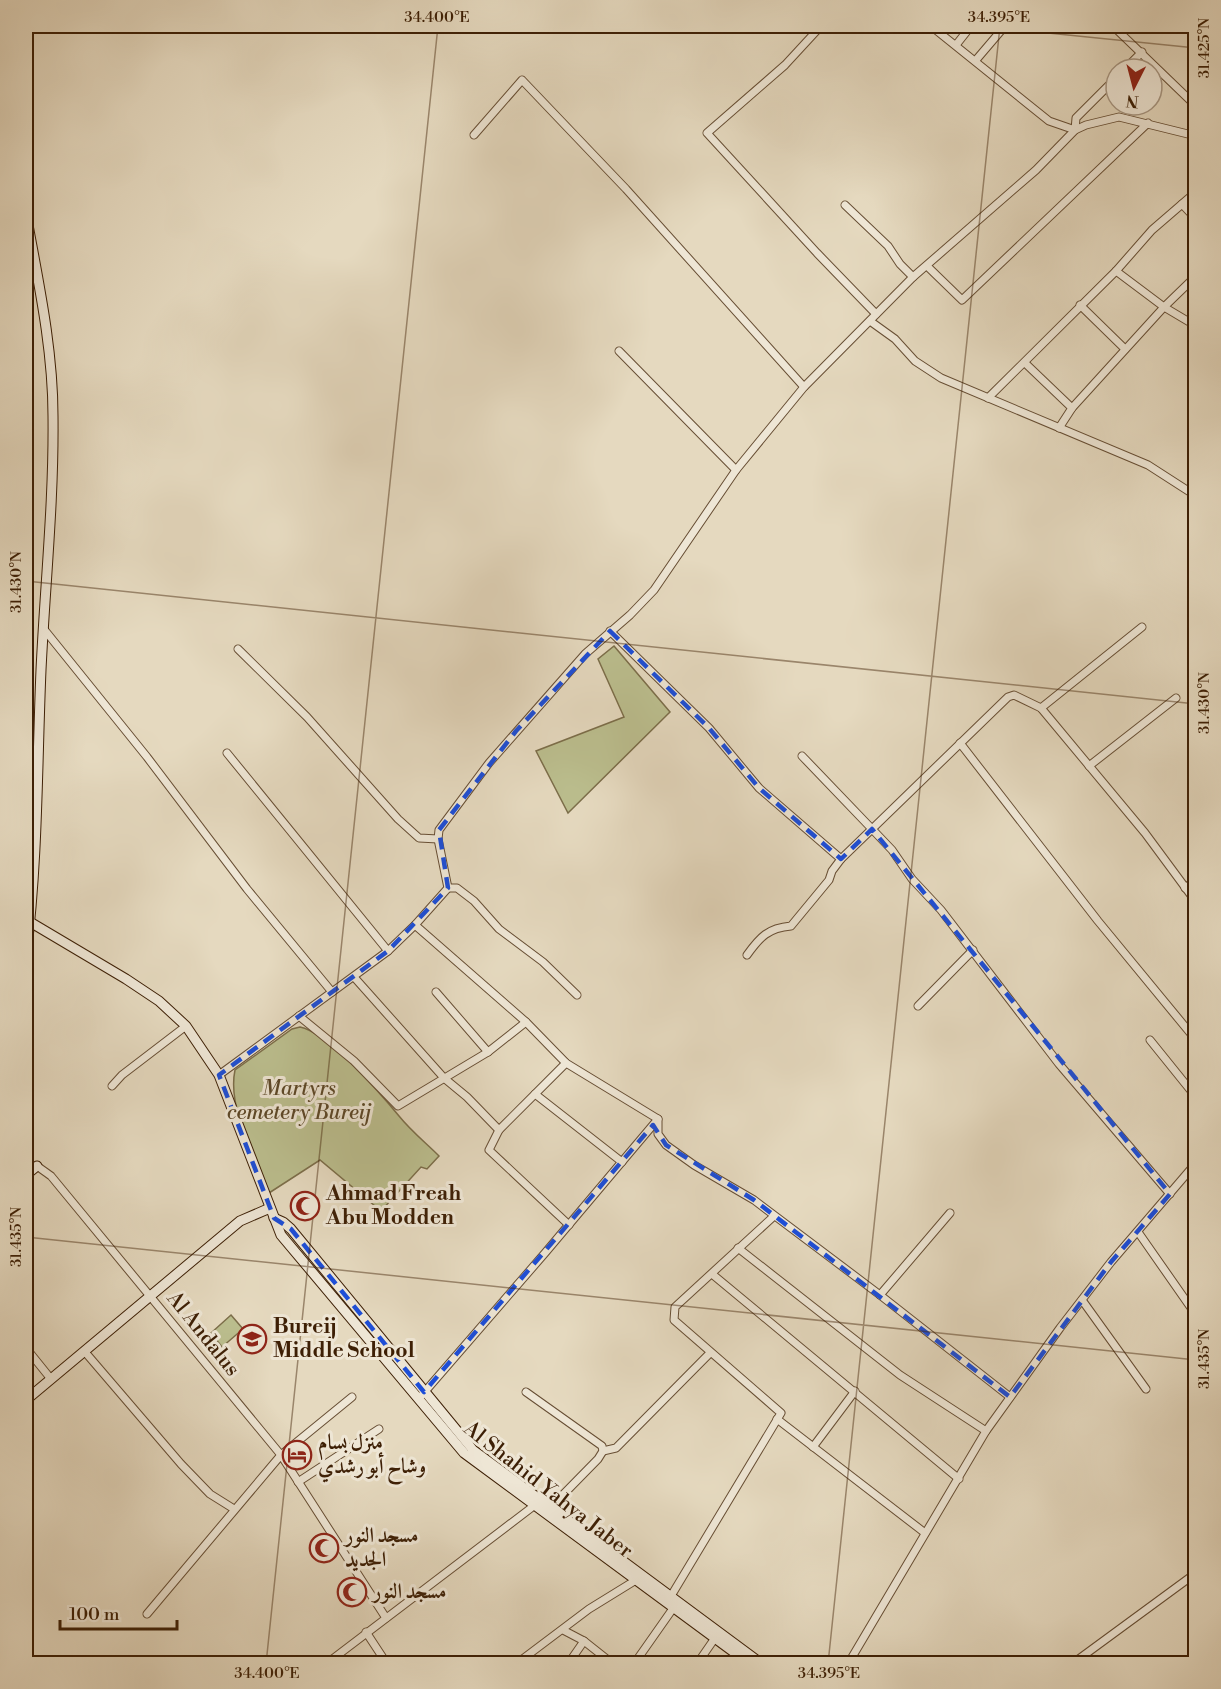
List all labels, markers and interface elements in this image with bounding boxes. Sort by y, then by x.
text: 34.400°E [404,8,470,27]
text: 34.395°E [968,8,1030,27]
text: 31.425°N [1195,18,1214,78]
north arrow [1104,57,1164,117]
text: N [1125,90,1140,112]
text: 31.430°N [7,551,26,613]
text: 31.430°N [1195,672,1214,734]
park label: Martyrs cemetery Bureij [227,1076,372,1126]
place label: Ahmad Freah Abu Modden [325,1181,461,1231]
mosque icon: Ahmad Freah Abu Modden [289,1190,321,1222]
text: 31.435°N [7,1207,26,1267]
street label: Al Andalus [160,1285,245,1382]
place label: Bureij Middle School [273,1314,415,1364]
school or university icon: Bureij Middle School [236,1323,268,1355]
text: 31.435°N [1195,1329,1214,1389]
street label: Al Shahid Yahya Jaber [457,1415,638,1564]
place label: منزل بسام وشاح أبو رشدي [318,1430,426,1485]
hotel icon: منزل بسام وشاح أبو رشدي [281,1439,313,1471]
place label: مسجد النور الجديد [343,1523,419,1573]
mosque icon: مسجد النور الجديد [308,1532,340,1564]
mosque icon: مسجد النور [336,1576,368,1608]
place label: مسجد النور [371,1579,447,1605]
scale bar [60,1593,177,1631]
text: 100 m [69,1603,120,1626]
text: 34.400°E [234,1664,300,1683]
text: 34.395°E [798,1664,860,1683]

